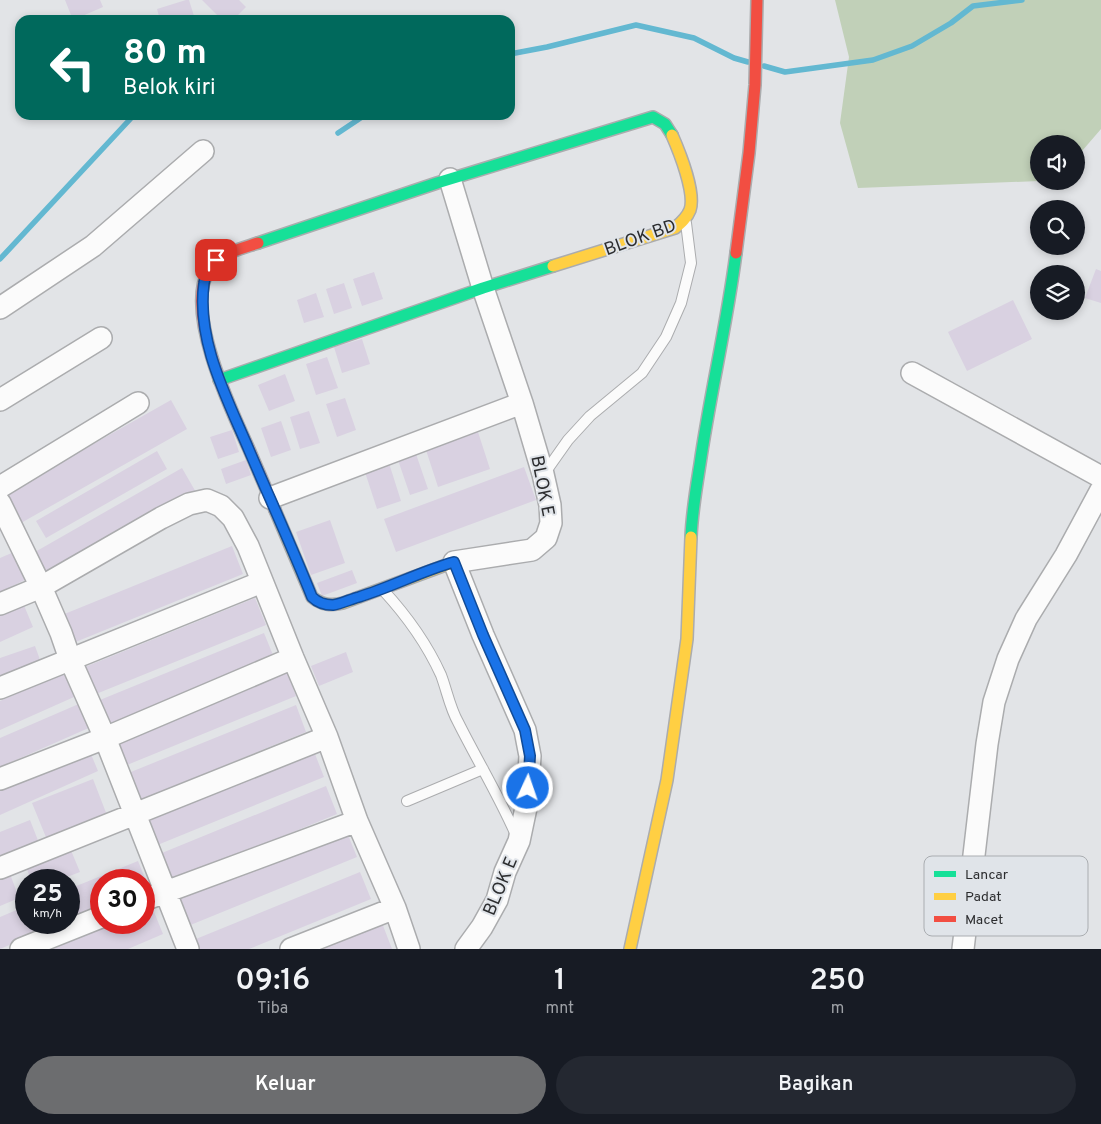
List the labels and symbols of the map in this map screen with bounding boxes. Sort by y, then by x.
street label: BLOK BD [601,215,680,262]
pin [195,239,237,281]
street label: BLOK E [524,454,559,519]
position arrow [501,761,553,813]
street label: BLOK E [479,854,524,920]
legend [924,856,1088,936]
text: Lancar [965,867,1009,884]
speed limit sign: 30 [90,869,155,934]
text: Padat [965,889,1001,906]
text: Macet [965,912,1003,929]

